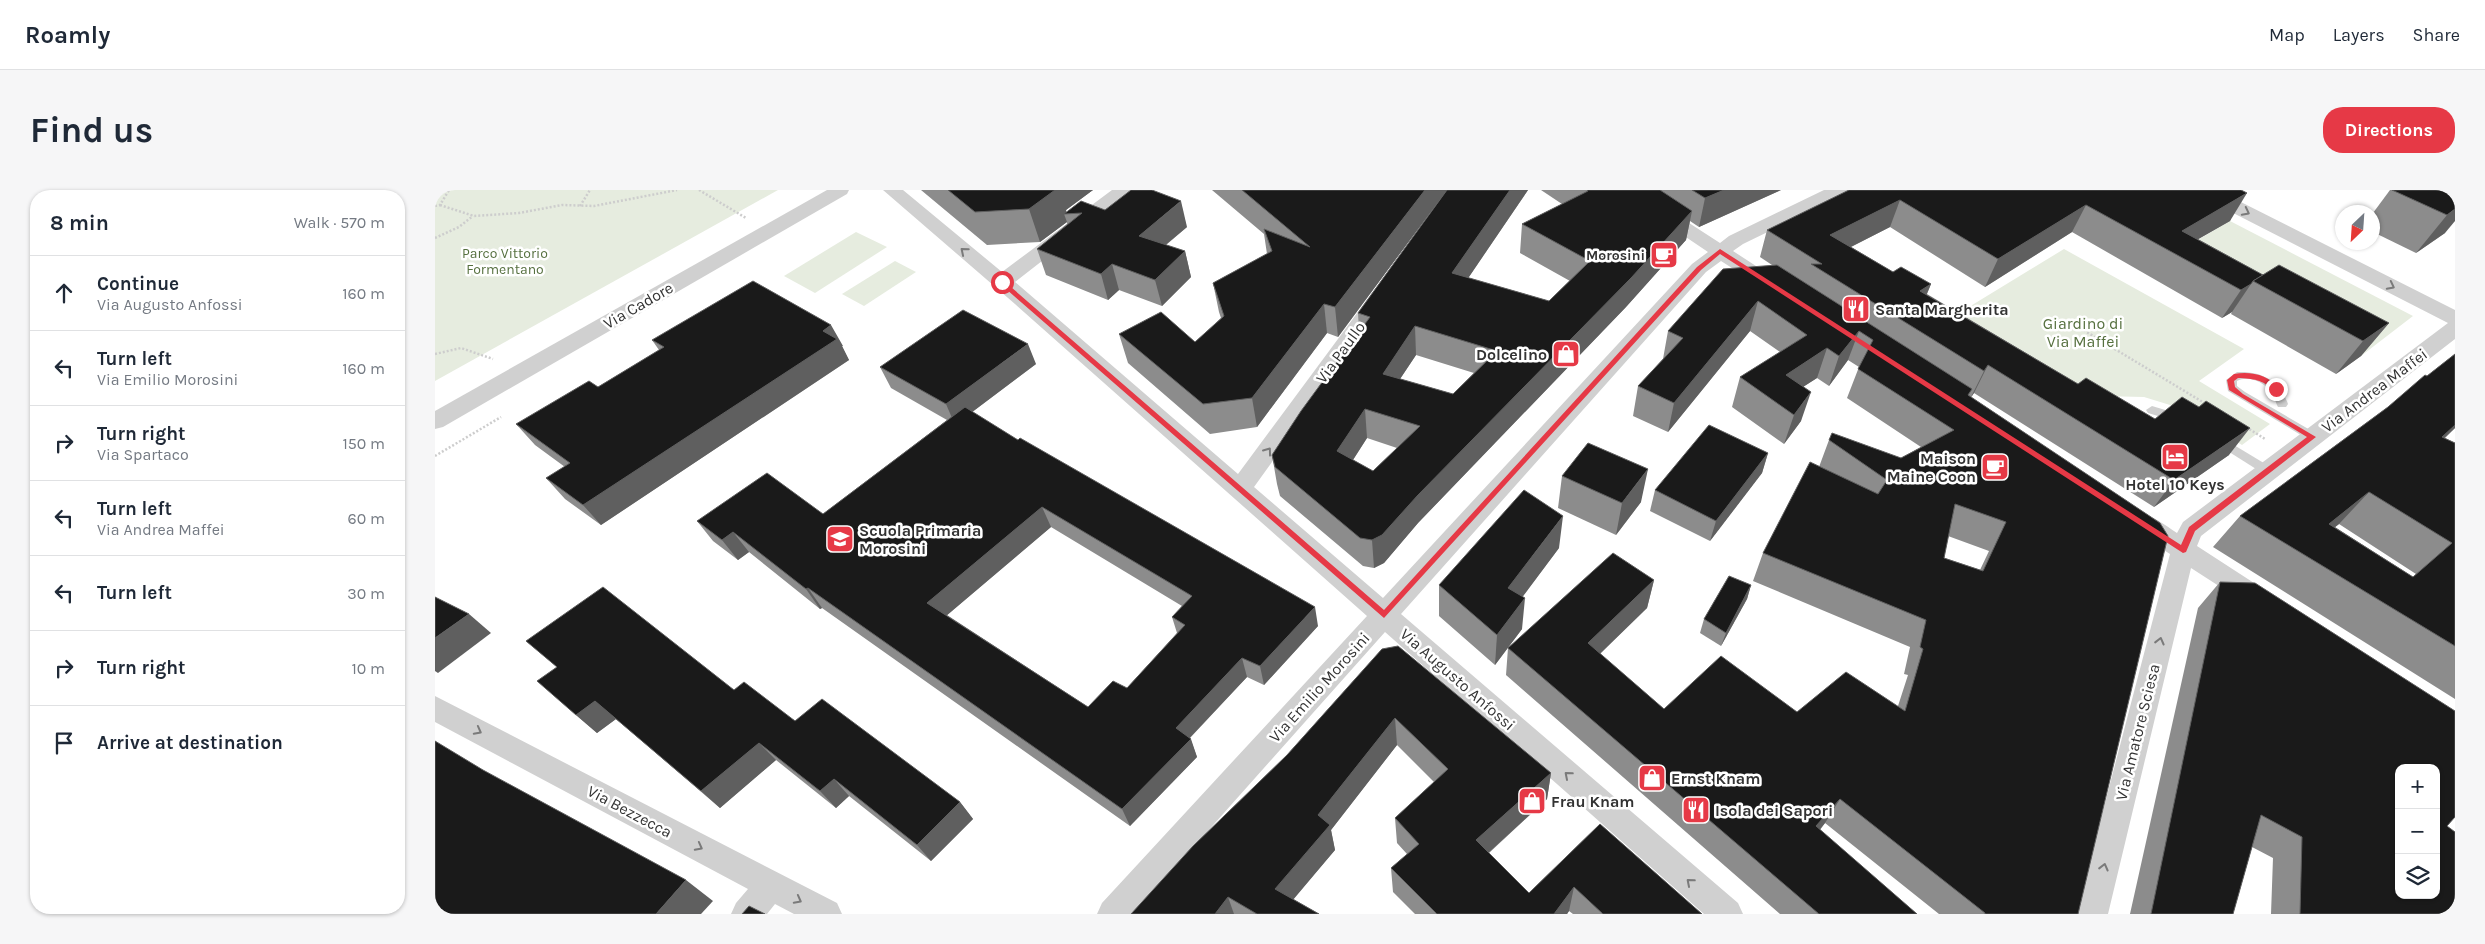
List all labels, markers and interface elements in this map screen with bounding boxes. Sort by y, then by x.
text: Roamly [25,21,110,49]
text: Map [2269,24,2305,46]
text: Layers [2333,24,2385,46]
text: Share [2413,24,2460,46]
button: Directions [2323,107,2455,153]
text: Find us [30,110,153,151]
north arrow [2335,205,2380,250]
one-way arrow [2241,206,2250,216]
text: 8 min [50,211,109,235]
text: Walk · 570 m [294,213,385,232]
cafe icon: Morosini [1649,240,1679,270]
park label: Parco Vittorio Formentano [462,245,548,278]
one-way arrow [961,247,970,256]
place label: Morosini [1586,247,1645,264]
route start [991,271,1014,294]
text: Continue [97,273,179,295]
street label: Via Cadore [600,278,676,333]
icon: ahead [50,279,78,307]
one-way arrow [2386,280,2395,290]
text: 160 m [342,284,385,303]
restaurant icon: Santa Margherita [1841,294,1871,324]
text: Via Augusto Anfossi [97,295,243,314]
place label: Santa Margherita [1875,300,2009,319]
park label: Giardino di Via Maffei [2043,314,2123,351]
street label: Via Paullo [1312,318,1369,387]
shop icon: Dolcelino [1551,339,1581,369]
street label: Via Andrea Maffei [2318,344,2431,436]
place label: Dolcelino [1476,345,1547,364]
text: Turn left [97,348,172,370]
icon: left [50,354,78,382]
text: 160 m [342,359,385,378]
text: Via Emilio Morosini [97,370,238,389]
route end [2265,378,2288,401]
text: Turn right [97,423,186,445]
icon: right [50,429,78,457]
text: 150 m [342,434,385,453]
hotel icon: Hotel 10 Keys [2160,442,2190,472]
text: Via Spartaco [97,445,189,464]
one-way arrow [1262,447,1271,457]
place label: Maison Maine Coon [1887,449,1976,486]
cafe icon: Maison Maine Coon [1980,452,2010,482]
place label: Hotel 10 Keys [2125,475,2225,494]
text: Turn left [97,498,172,520]
icon: left [50,504,78,532]
text: 60 m [348,509,385,528]
text: Via Andrea Maffei [97,520,225,539]
place label: Scuola Primaria Morosini [859,521,981,558]
school or university icon: Scuola Primaria Morosini [825,524,855,554]
icon: left [50,579,78,607]
text: Turn left [97,582,172,604]
text: 30 m [347,584,385,603]
street label: Via Augusto Anfossi [1396,624,1519,734]
street label: Via Emilio Morosini [1265,628,1374,746]
one-way arrow [2154,637,2165,646]
icon: right [50,654,78,682]
text: Turn right [97,657,186,679]
text: 10 m [351,659,385,678]
street label: Via Amatore Sciesa [2111,662,2164,802]
one-way arrow [473,725,482,735]
icon: arrive [50,729,78,757]
text: Arrive at destination [97,732,283,754]
shop icon: Ernst Knam [1637,763,1667,793]
map controls [2395,764,2440,899]
button: + [2395,764,2440,809]
place label: Ernst Knam [1671,769,1760,788]
one-way arrow [1564,772,1573,781]
street label: Via Bezzecca [584,781,675,842]
shop icon: Frau Knam [1517,786,1547,816]
place label: Frau Knam [1551,792,1634,811]
restaurant icon: Isola dei Sapori [1681,795,1711,825]
place label: Isola dei Sapori [1715,801,1833,820]
button: − [2395,809,2440,854]
one-way arrow [694,841,703,851]
button: layers [2395,854,2440,899]
one-way arrow [2098,862,2109,871]
one-way arrow [1687,879,1696,888]
one-way arrow [793,894,802,904]

